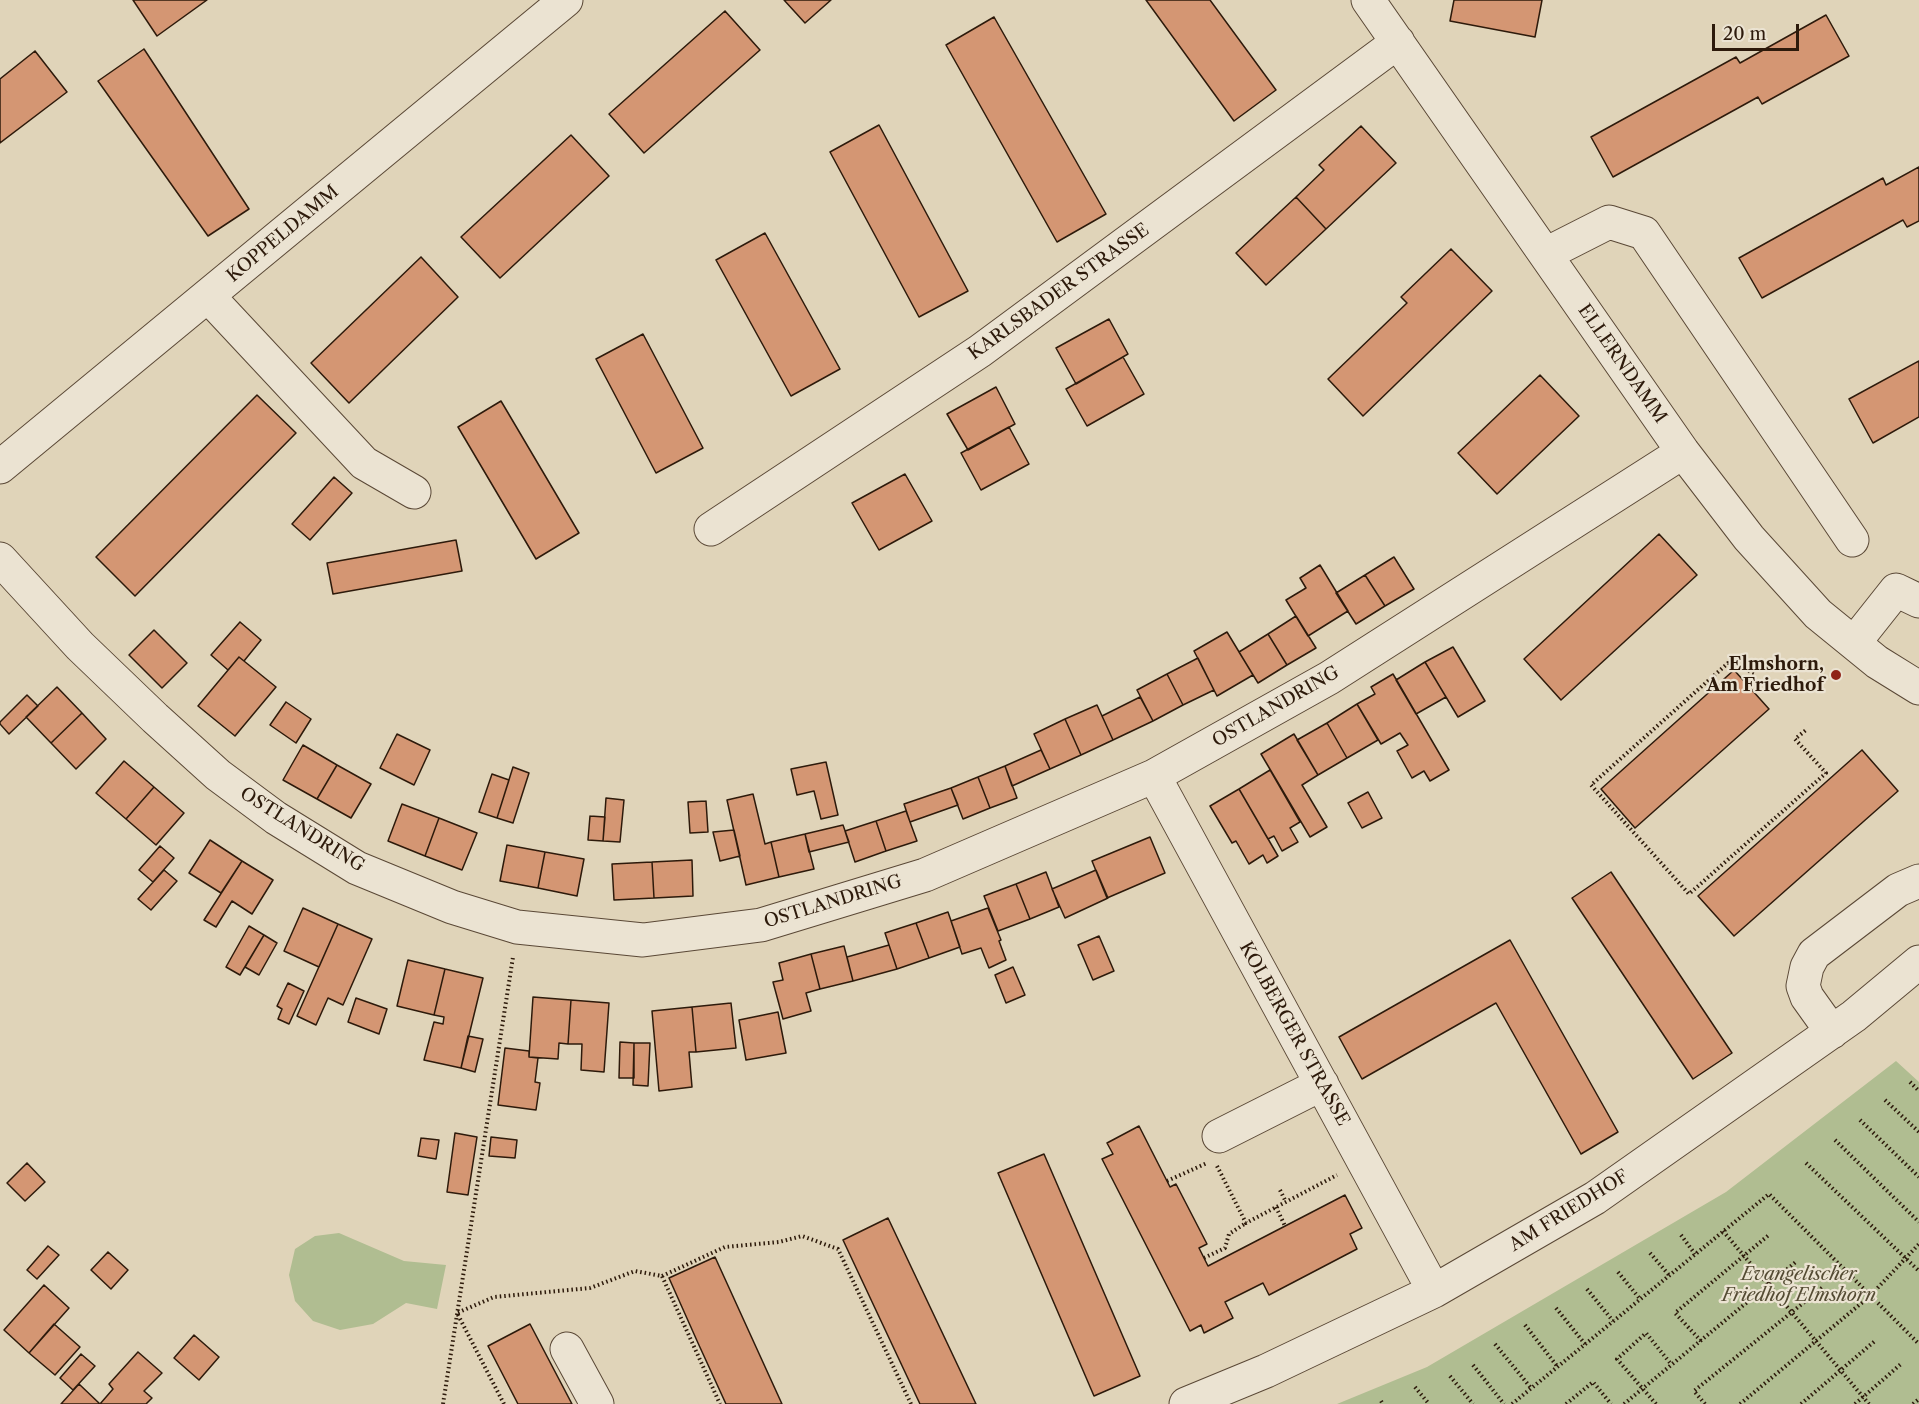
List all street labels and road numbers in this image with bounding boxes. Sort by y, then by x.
street label: KOPPELDAMM [223,181,343,287]
street label: KARLSBADER STRASSE [964,219,1154,365]
street label: ELLERNDAMM [1573,300,1671,428]
street label: OSTLANDRING [1209,662,1343,752]
street label: OSTLANDRING [236,783,368,877]
street label: OSTLANDRING [762,871,904,933]
street label: KOLBERGER STRASSE [1234,938,1354,1130]
street label: AM FRIEDHOF [1505,1166,1633,1256]

